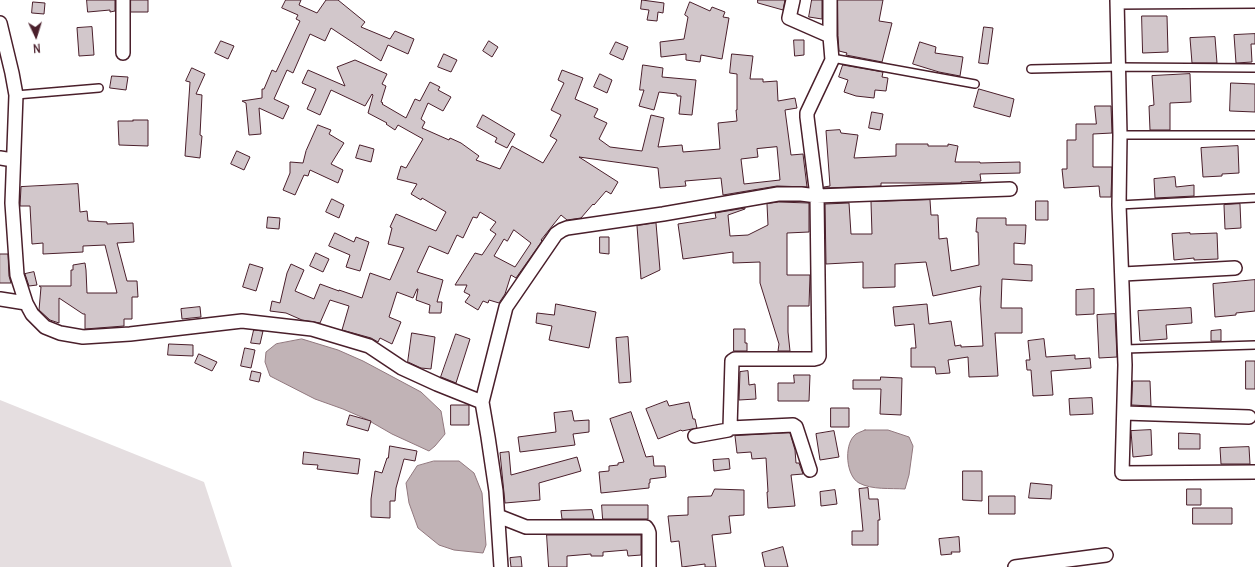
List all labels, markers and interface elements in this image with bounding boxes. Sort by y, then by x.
north arrow [16,16,56,56]
text: N [33,41,41,55]

